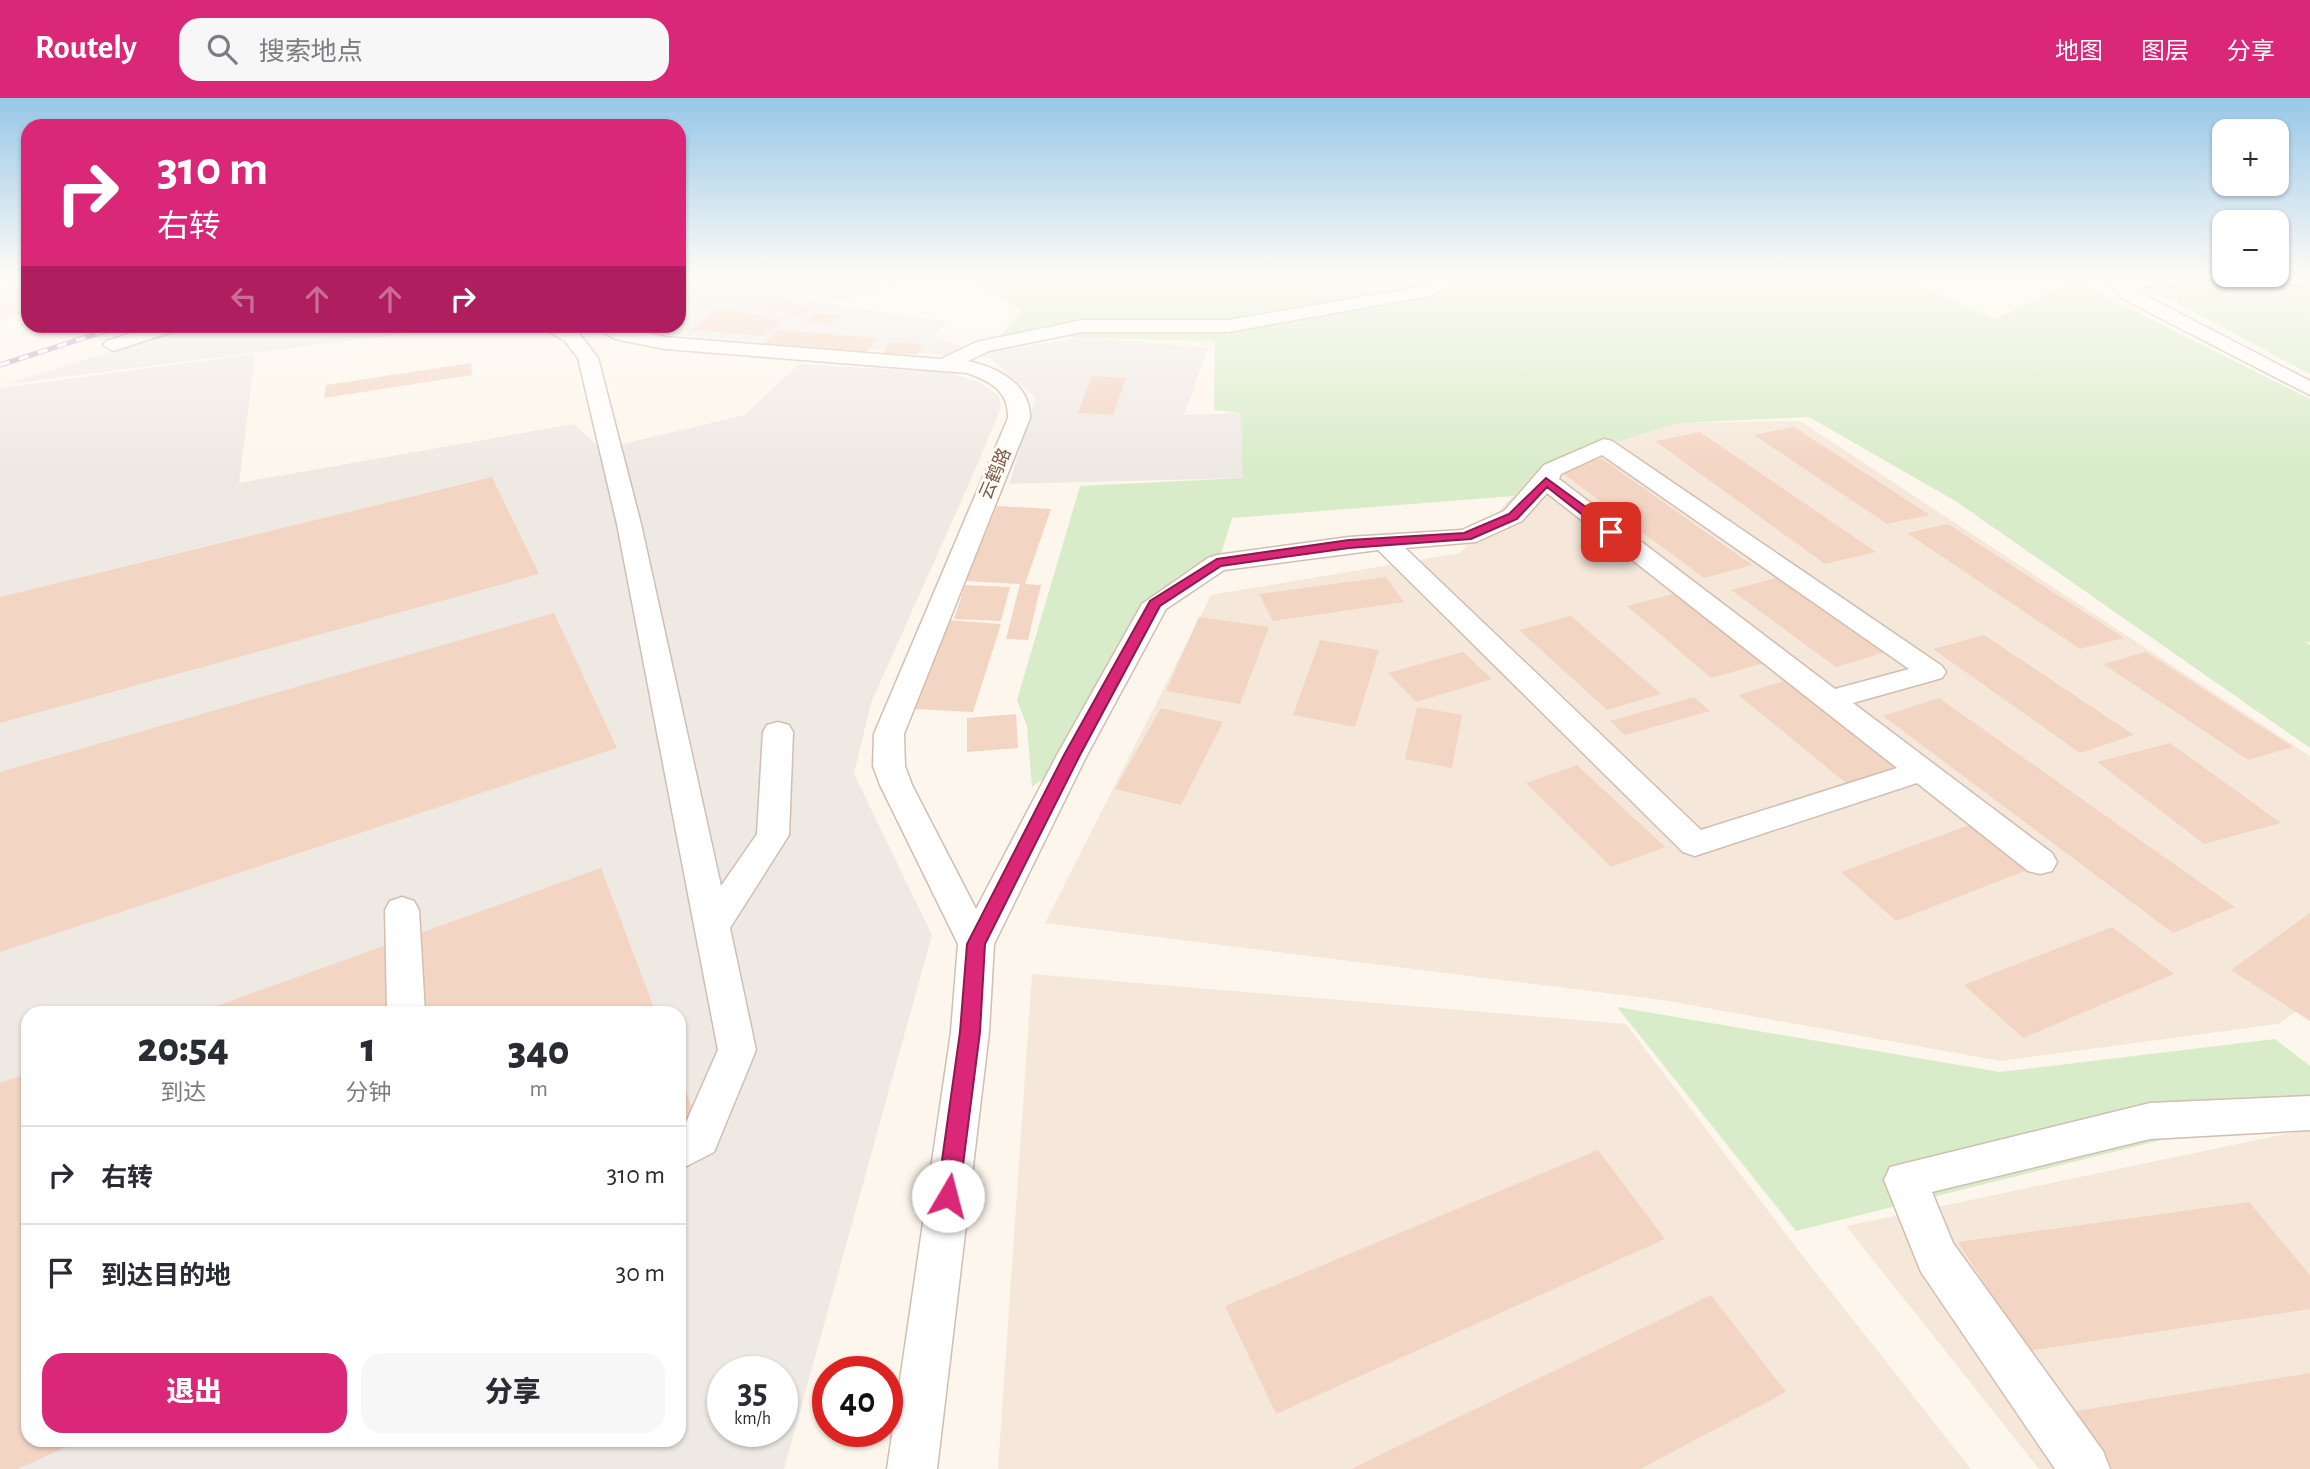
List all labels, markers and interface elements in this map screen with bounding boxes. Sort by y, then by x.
search box [179,18,669,81]
icon: search [203,30,241,68]
text: Routely [35,32,137,65]
text: 搜索地点 [259,39,363,65]
text: 地图 [2055,40,2103,64]
text: 图层 [2141,40,2189,64]
text: 分享 [2227,40,2275,64]
map controls [2212,119,2289,287]
button: + [2212,119,2289,196]
text: 310 m [157,145,268,194]
icon: right [42,147,133,238]
button: − [2212,210,2289,287]
text: 右转 [157,211,221,243]
icon: left [225,280,263,318]
icon: ahead [298,280,336,318]
icon: ahead [371,280,409,318]
icon: right [444,280,482,318]
street label: 云鹤路 [975,445,1015,502]
pin [1581,502,1641,562]
icon: arrive [1592,513,1630,551]
text: 20:54 [137,1027,229,1069]
text: 1 [361,1027,376,1069]
text: 340 [508,1030,570,1072]
text: m [529,1078,548,1101]
text: 到达 [160,1082,206,1105]
text: 分钟 [345,1082,391,1105]
icon: right [42,1156,80,1194]
position arrow [911,1159,985,1233]
text: 310 m [607,1162,665,1188]
text: 右转 [101,1165,153,1191]
icon: arrive [42,1254,80,1292]
text: 30 m [615,1260,665,1286]
text: 到达目的地 [101,1263,231,1289]
button: 退出 [42,1353,347,1433]
button: 分享 [361,1353,665,1433]
speed limit sign: 40 [812,1356,903,1447]
text: 35 [737,1375,768,1410]
text: km/h [734,1410,771,1428]

